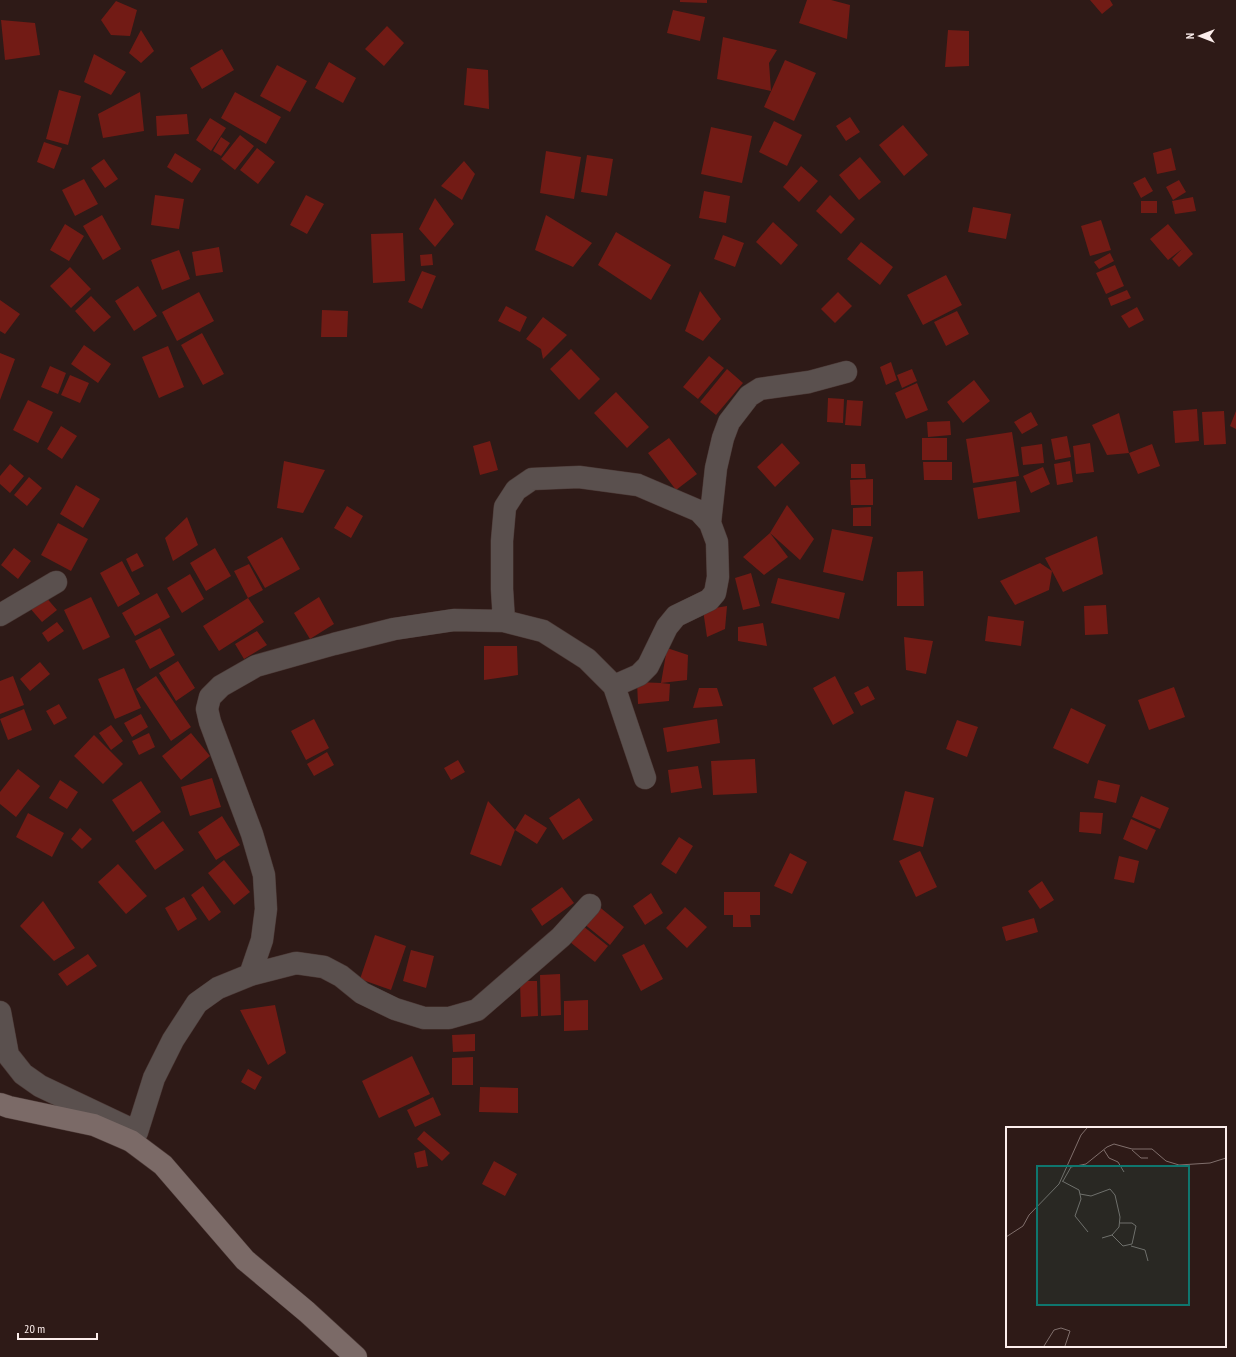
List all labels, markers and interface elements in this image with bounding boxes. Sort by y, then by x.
north arrow [1180,16,1220,56]
text: N [1183,33,1197,39]
inset map [1006,1127,1226,1347]
scale bar [18,1315,97,1341]
text: 20 m [24,1321,45,1336]

